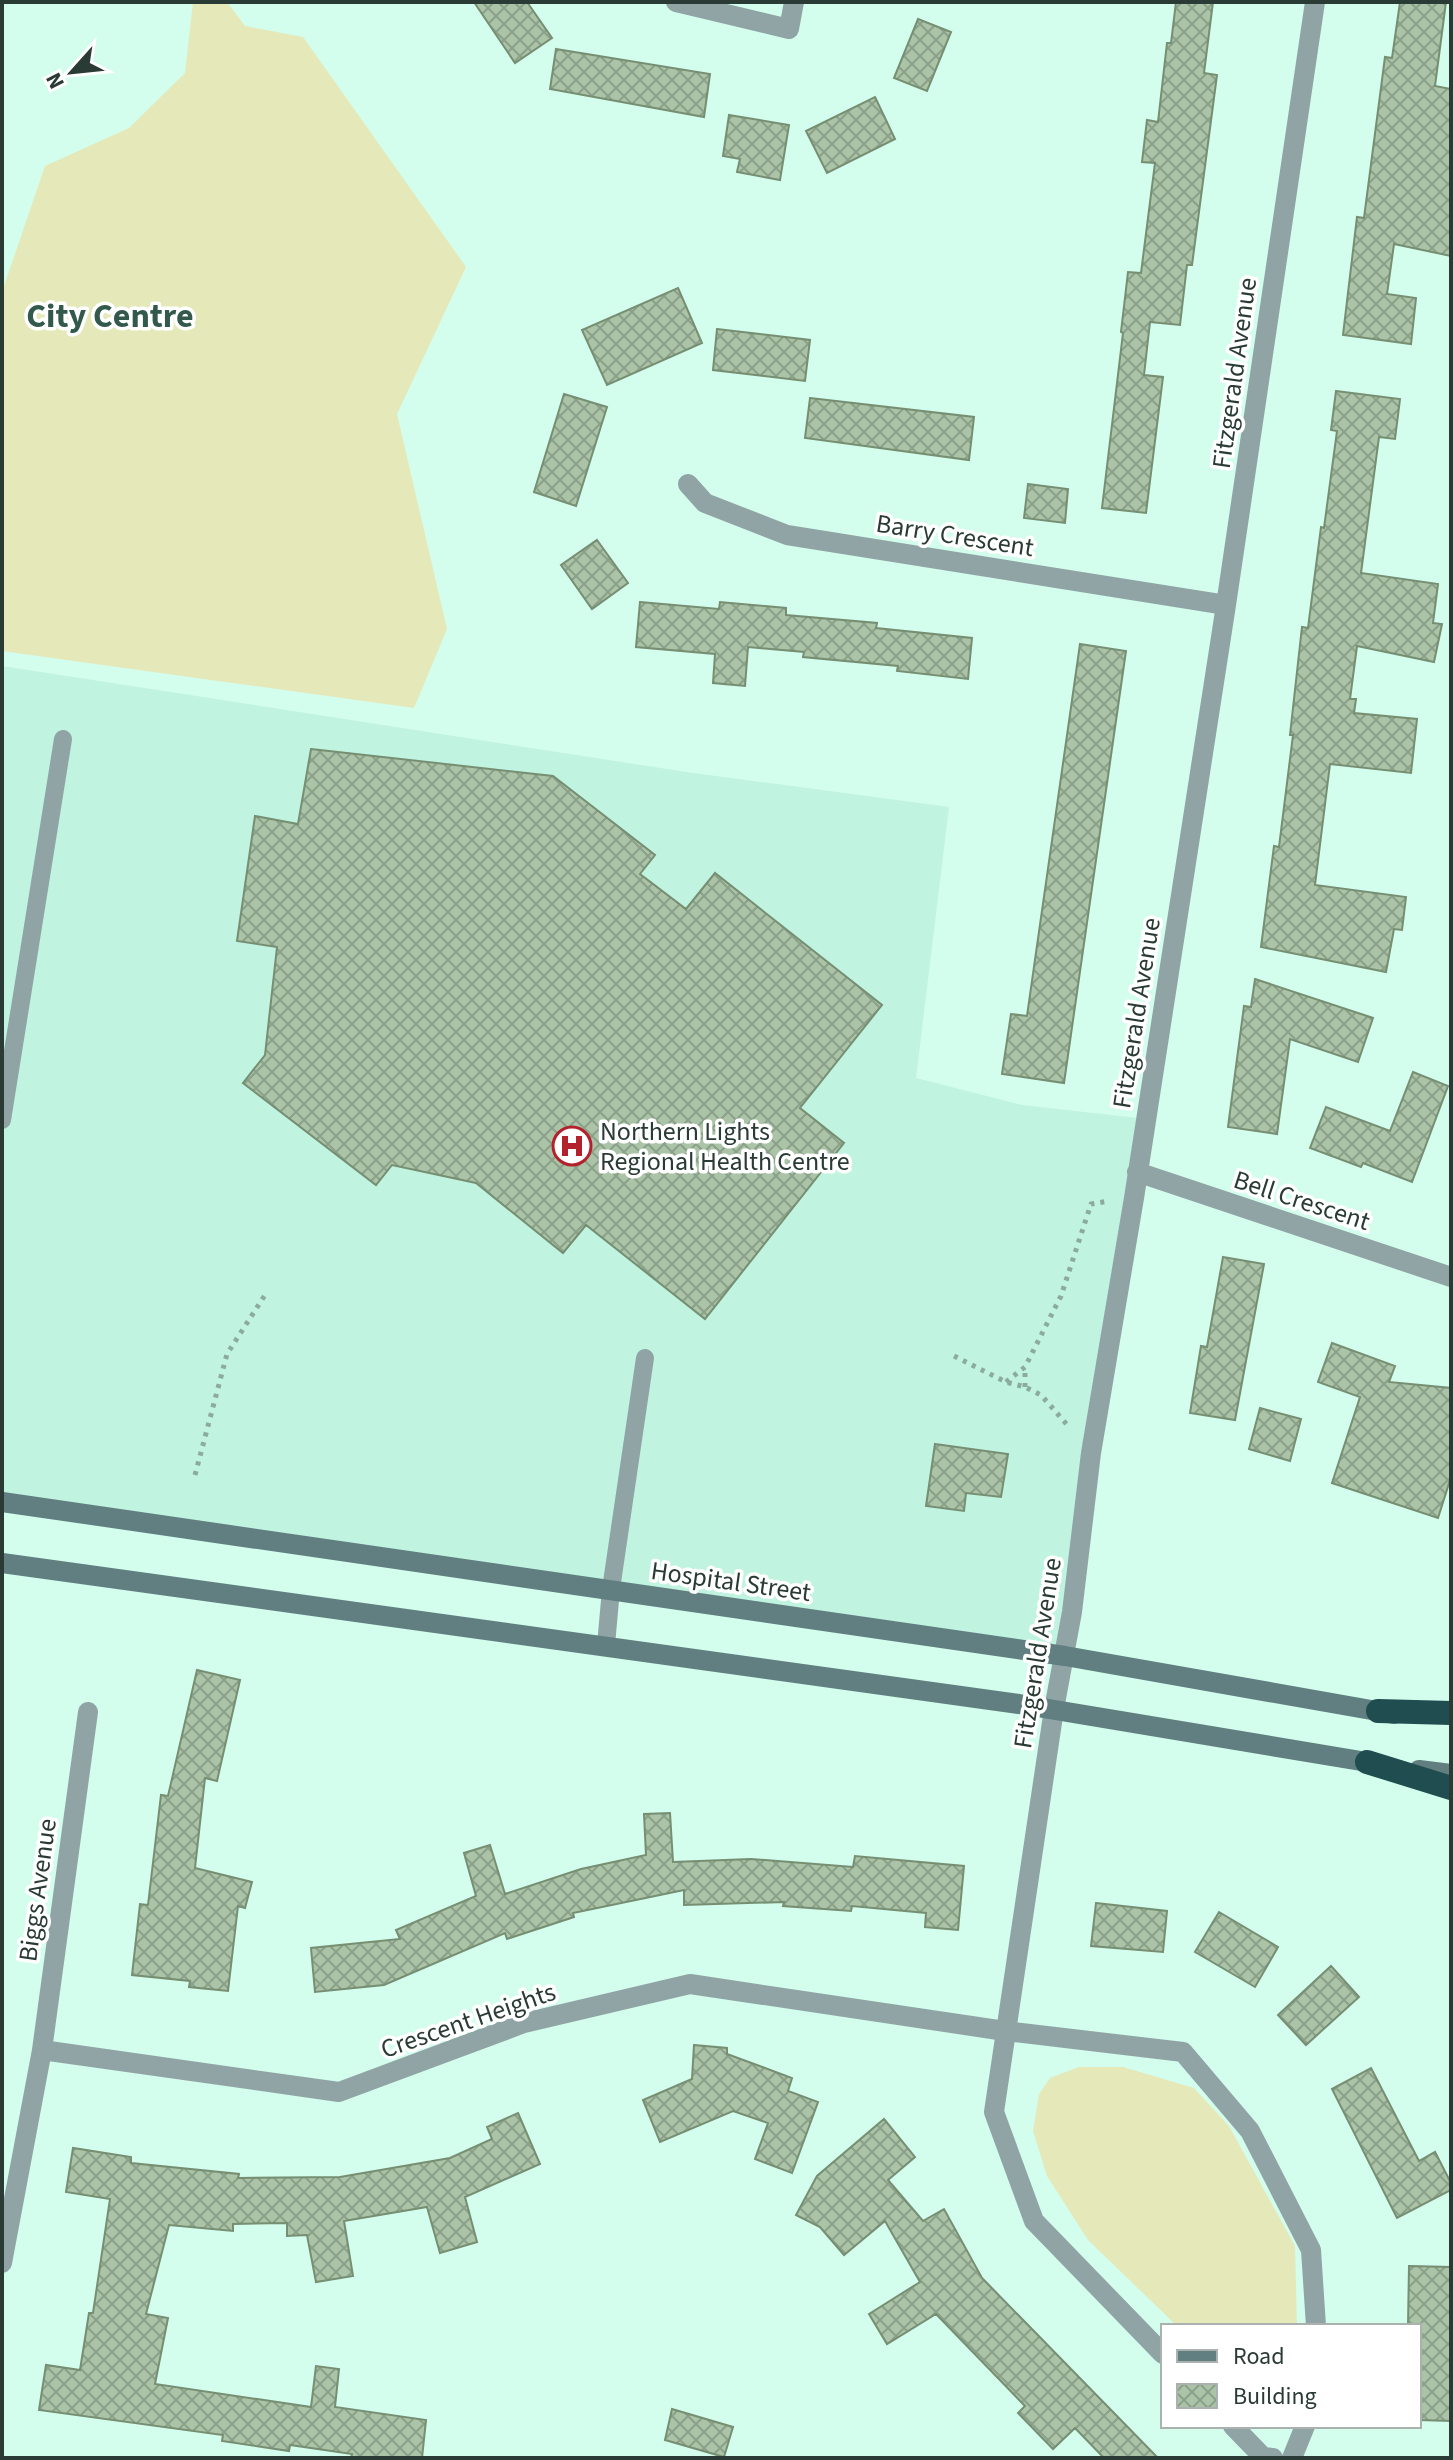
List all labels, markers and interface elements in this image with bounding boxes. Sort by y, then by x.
north arrow [32,32,112,112]
text: N [37,67,73,94]
street label: Fitzgerald Avenue [1203,275,1266,471]
district label: City Centre [26,292,194,341]
street label: Barry Crescent [873,505,1037,566]
street label: Fitzgerald Avenue [1103,915,1170,1111]
place label: Northern Lights Regional Health Centre [600,1113,850,1180]
hospital icon: Northern Lights Regional Health Centre [551,1125,593,1167]
street label: Bell Crescent [1229,1161,1375,1240]
street label: Hospital Street [649,1552,813,1611]
street label: Fitzgerald Avenue [1004,1555,1071,1751]
street label: Biggs Avenue [9,1816,66,1964]
street label: Crescent Heights [376,1973,561,2068]
legend [1161,2324,1421,2428]
text: Road [1233,2339,1285,2374]
text: Building [1233,2379,1317,2414]

